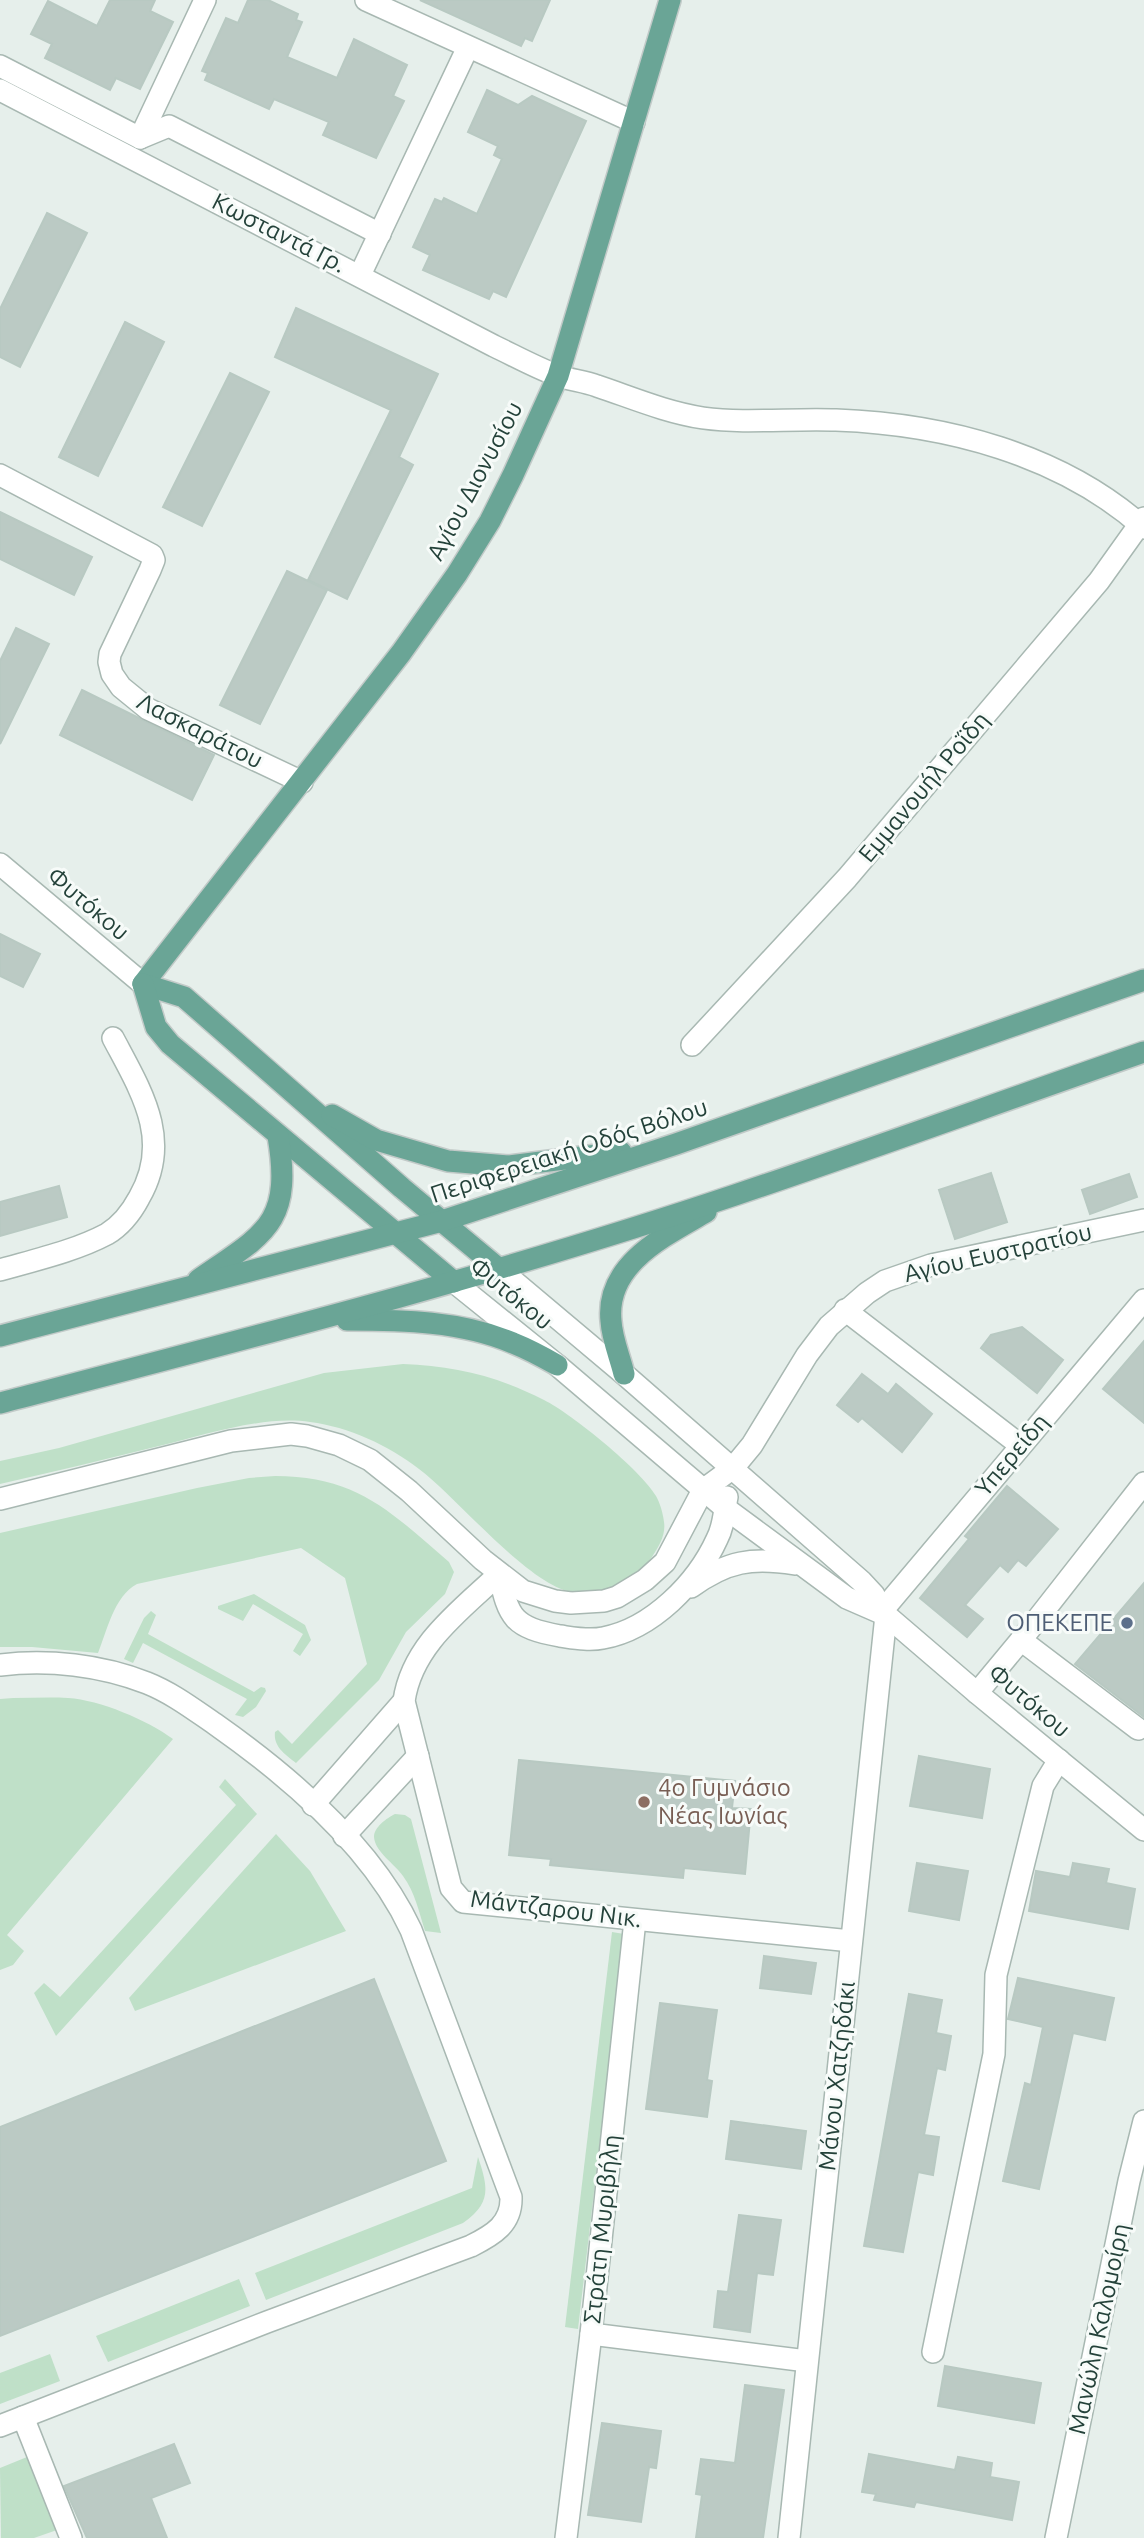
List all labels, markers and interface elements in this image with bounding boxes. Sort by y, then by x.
street label: Κωσταντά Γρ. [208,187,350,278]
street label: Αγίου Διονυσίου [421,397,528,565]
street label: Λασκαράτου [133,687,268,774]
street label: Εμμανουήλ Ροΐδη [853,706,994,867]
street label: Φυτόκου [42,862,135,946]
street label: Περιφερειακή Οδός Βόλου [427,1093,711,1208]
street label: Αγίου Ευστρατίου [901,1218,1094,1287]
street label: Φυτόκου [465,1252,558,1335]
street label: Υπερείδη [969,1408,1054,1501]
place label: ΟΠΕΚΕΠΕ [1006,1609,1113,1636]
marker: ΟΠΕΚΕΠΕ [1119,1615,1135,1631]
street label: Φυτόκου [983,1659,1076,1743]
place label: 4ο Γυμνάσιο Νέας Ιωνίας [658,1774,791,1829]
marker: 4ο Γυμνάσιο Νέας Ιωνίας [636,1794,652,1810]
street label: Μάντζαρου Νικ. [469,1885,643,1932]
street label: Μάνου Χατζηδάκι [813,1980,860,2172]
street label: Στράτη Μυριβήλη [578,2133,625,2325]
street label: Μανώλη Καλομοίρη [1063,2221,1134,2437]

